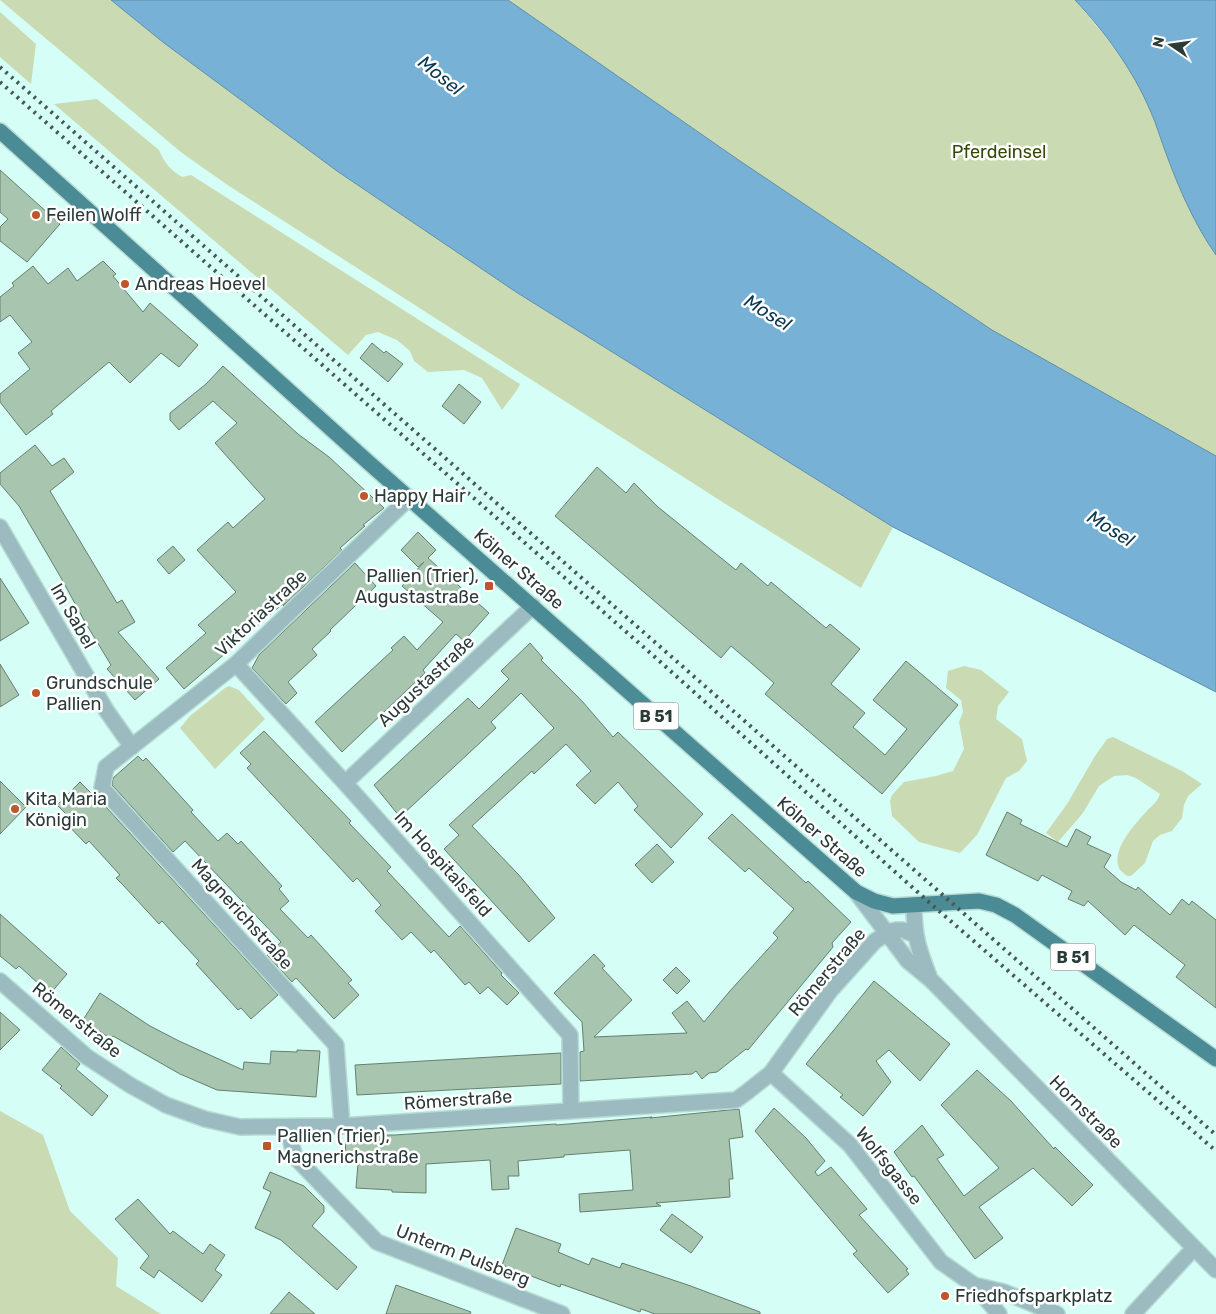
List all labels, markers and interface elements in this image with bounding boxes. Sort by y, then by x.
north arrow [1146,20,1196,70]
text: N [1149,35,1168,49]
water label: Mosel [414,50,468,101]
park label: Pferdeinsel [952,141,1046,163]
place label: Feilen Wolff [46,204,142,226]
marker: Feilen Wolff [30,209,42,221]
place label: Andreas Hoevel [135,273,266,295]
marker: Andreas Hoevel [119,278,131,290]
water label: Mosel [740,289,796,336]
place label: Happy Hair [374,485,466,507]
marker: Happy Hair [358,490,370,502]
water label: Mosel [1083,505,1139,552]
street label: Kölner Straße [469,524,569,614]
street label: Viktoriastraße [211,565,311,661]
place label: Pallien (Trier), Augustastraße [355,565,479,608]
street label: Im Sabel [46,579,100,653]
marker: Pallien (Trier), Augustastraße [483,580,495,592]
street label: Augustastraße [373,631,479,731]
place label: Grundschule Pallien [46,672,153,715]
marker: Grundschule Pallien [30,687,42,699]
road number: B 51 [634,702,678,729]
place label: Kita Maria Königin [25,788,107,831]
street label: Kölner Straße [772,792,872,882]
marker: Kita Maria Königin [9,803,21,815]
street label: Im Hospitalsfeld [390,806,496,922]
street label: Magnerichstraße [186,854,298,974]
street label: Römerstraße [784,923,870,1021]
road number: B 51 [1050,944,1096,970]
street label: Römerstraße [28,977,126,1063]
street label: Hornstraße [1045,1071,1127,1153]
street label: Römerstraße [403,1085,513,1115]
street label: Wolfsgasse [851,1123,927,1209]
place label: Pallien (Trier), Magnerichstraße [277,1125,419,1168]
marker: Pallien (Trier), Magnerichstraße [261,1140,273,1152]
street label: Unterm Pulsberg [393,1219,533,1291]
place label: Friedhofsparkplatz [955,1285,1112,1307]
marker: Friedhofsparkplatz [939,1290,951,1302]

